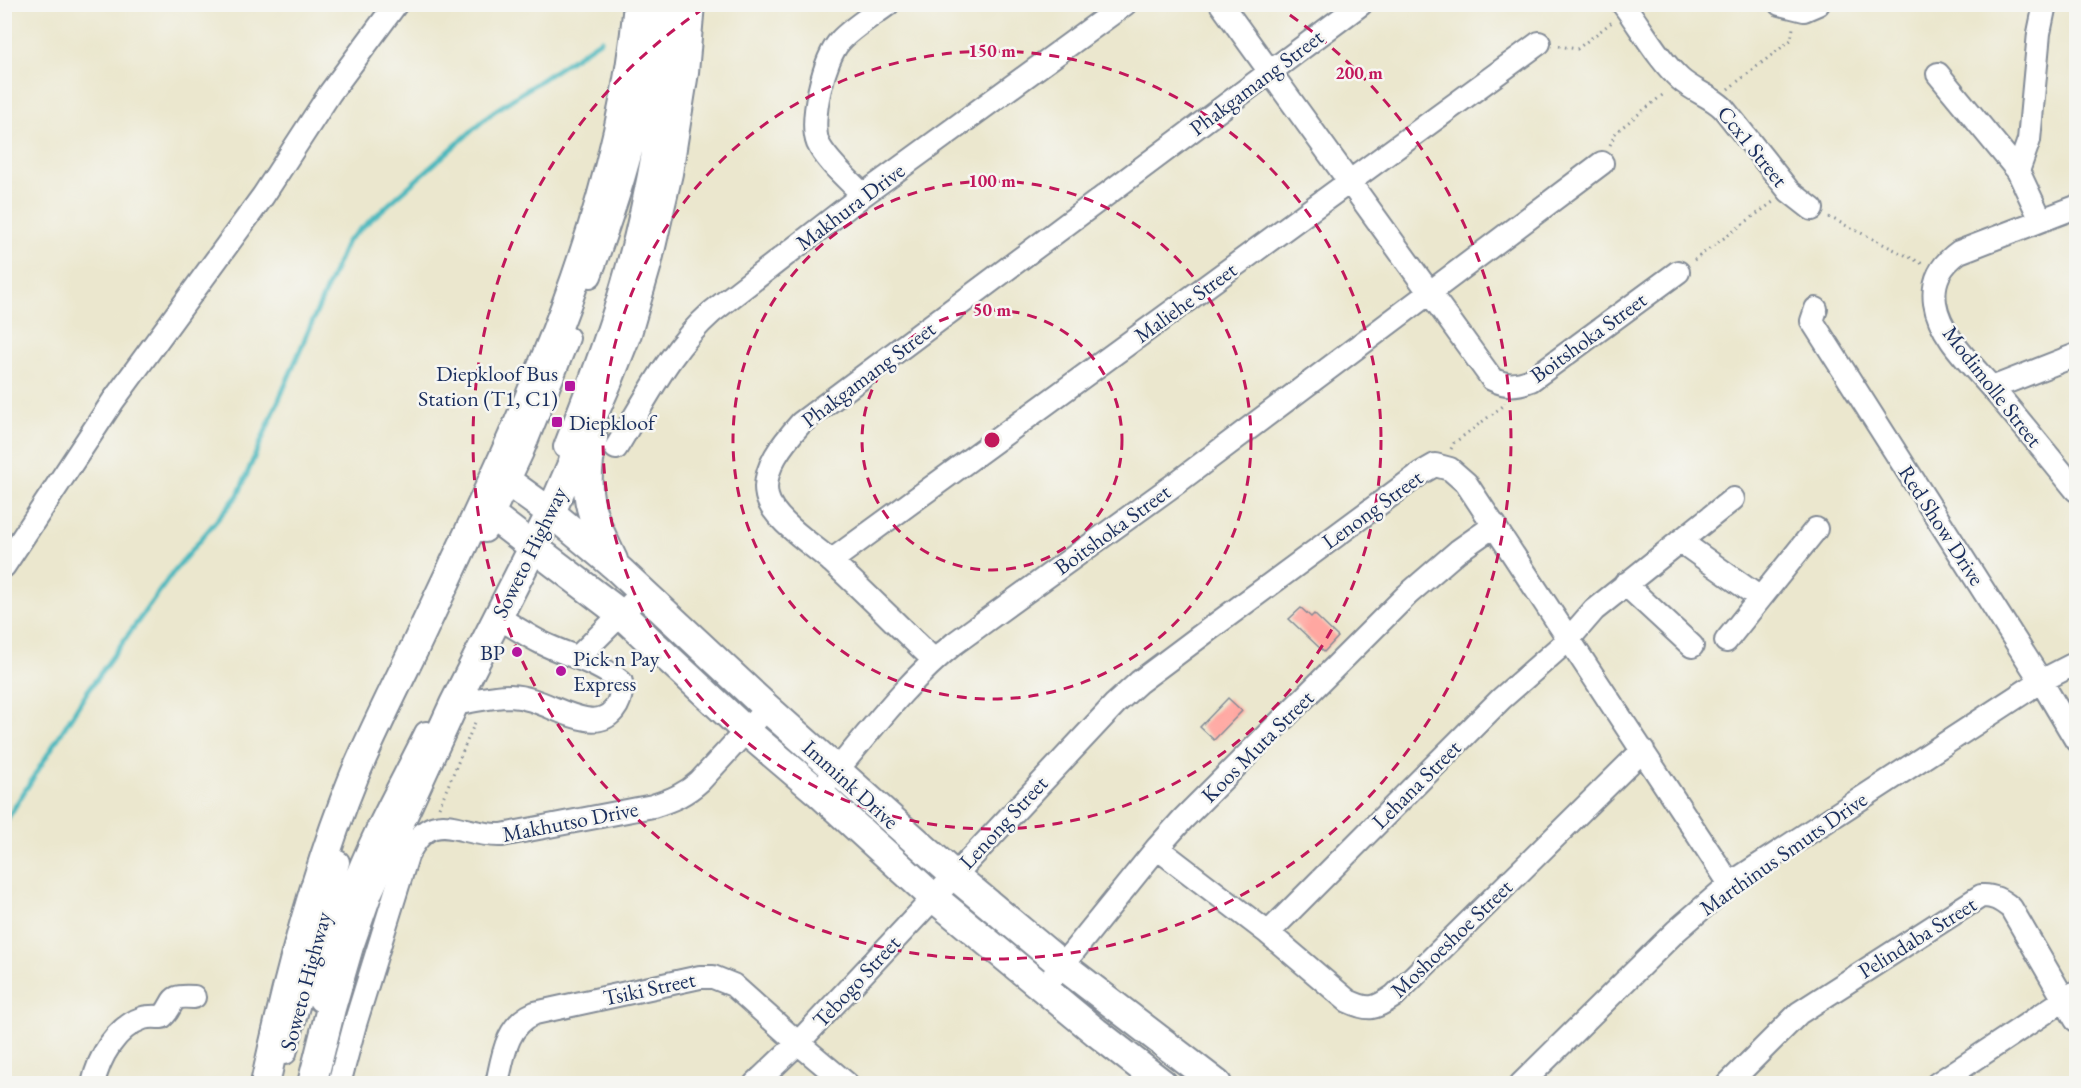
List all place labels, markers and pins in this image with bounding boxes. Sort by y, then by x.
place label: Diepkloof Bus Station (T1, C1) [418,359,558,413]
marker: Diepkloof Bus Station (T1, C1) [563,379,577,393]
place label: Diepkloof [569,408,658,437]
marker: Diepkloof [550,415,564,429]
centre of rings [982,430,1002,450]
place label: BP [480,638,505,667]
place label: Pick n Pay Express [573,644,660,698]
marker: BP [510,645,524,659]
marker: Pick n Pay Express [554,664,568,678]

